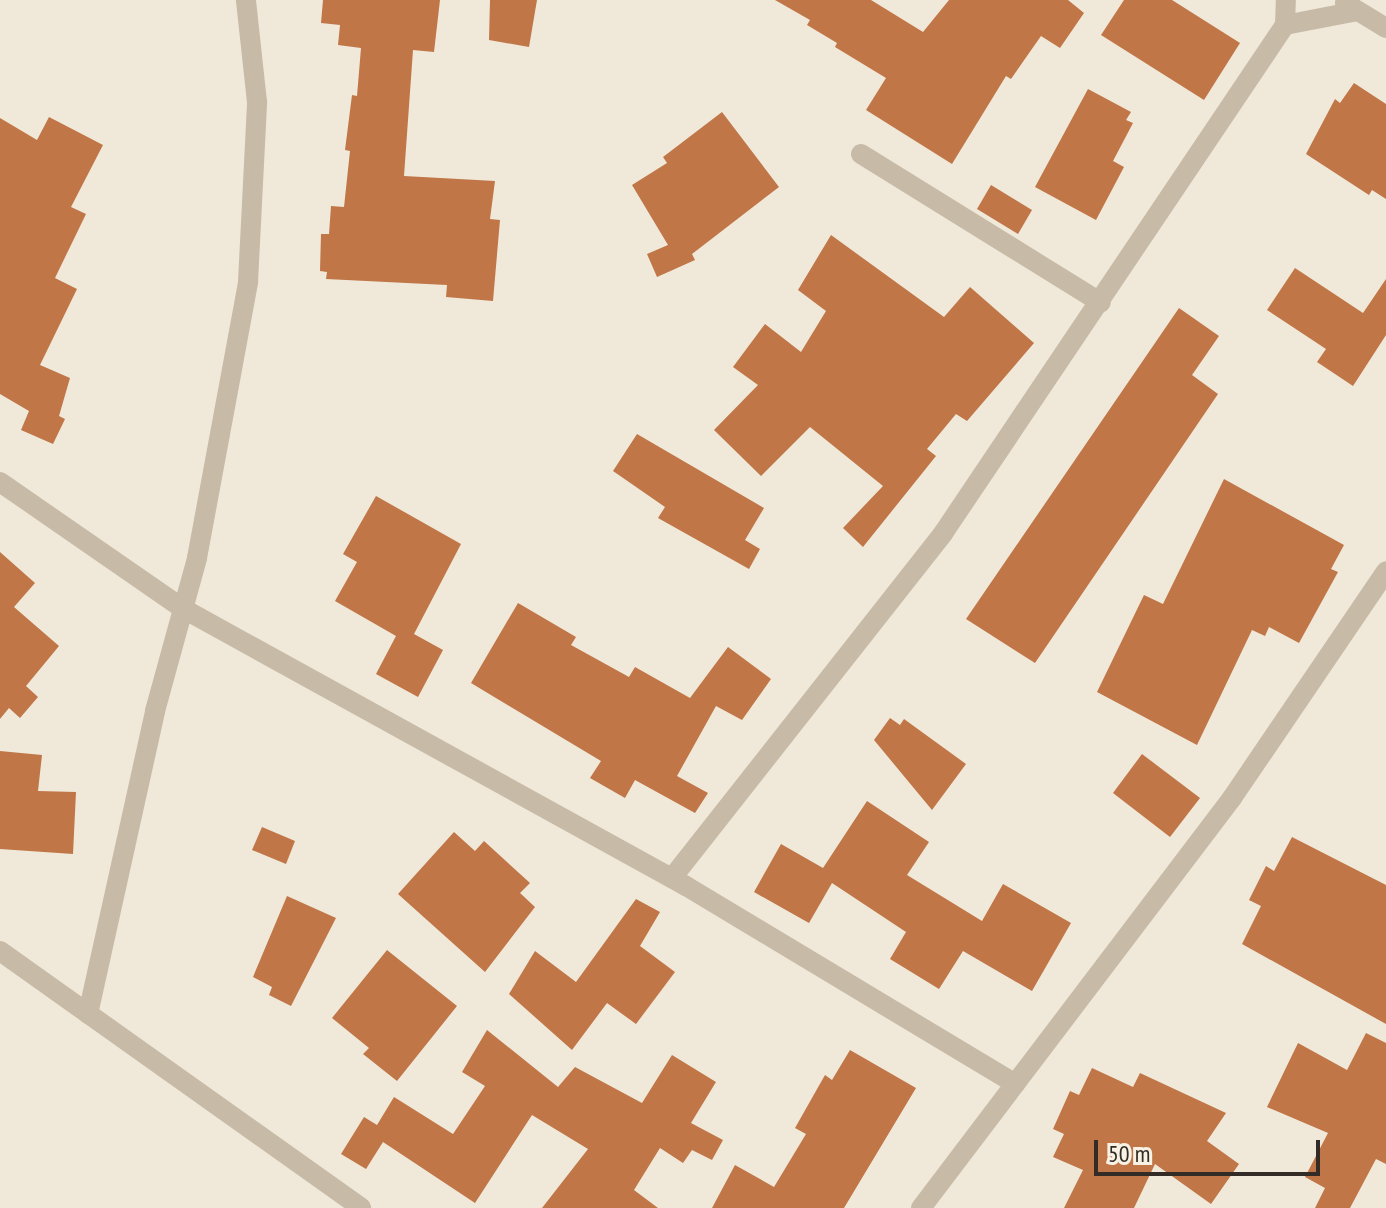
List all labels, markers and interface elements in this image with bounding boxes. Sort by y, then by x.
scale bar [1098,1124,1324,1174]
text: 50 m [1108,1138,1150,1169]

